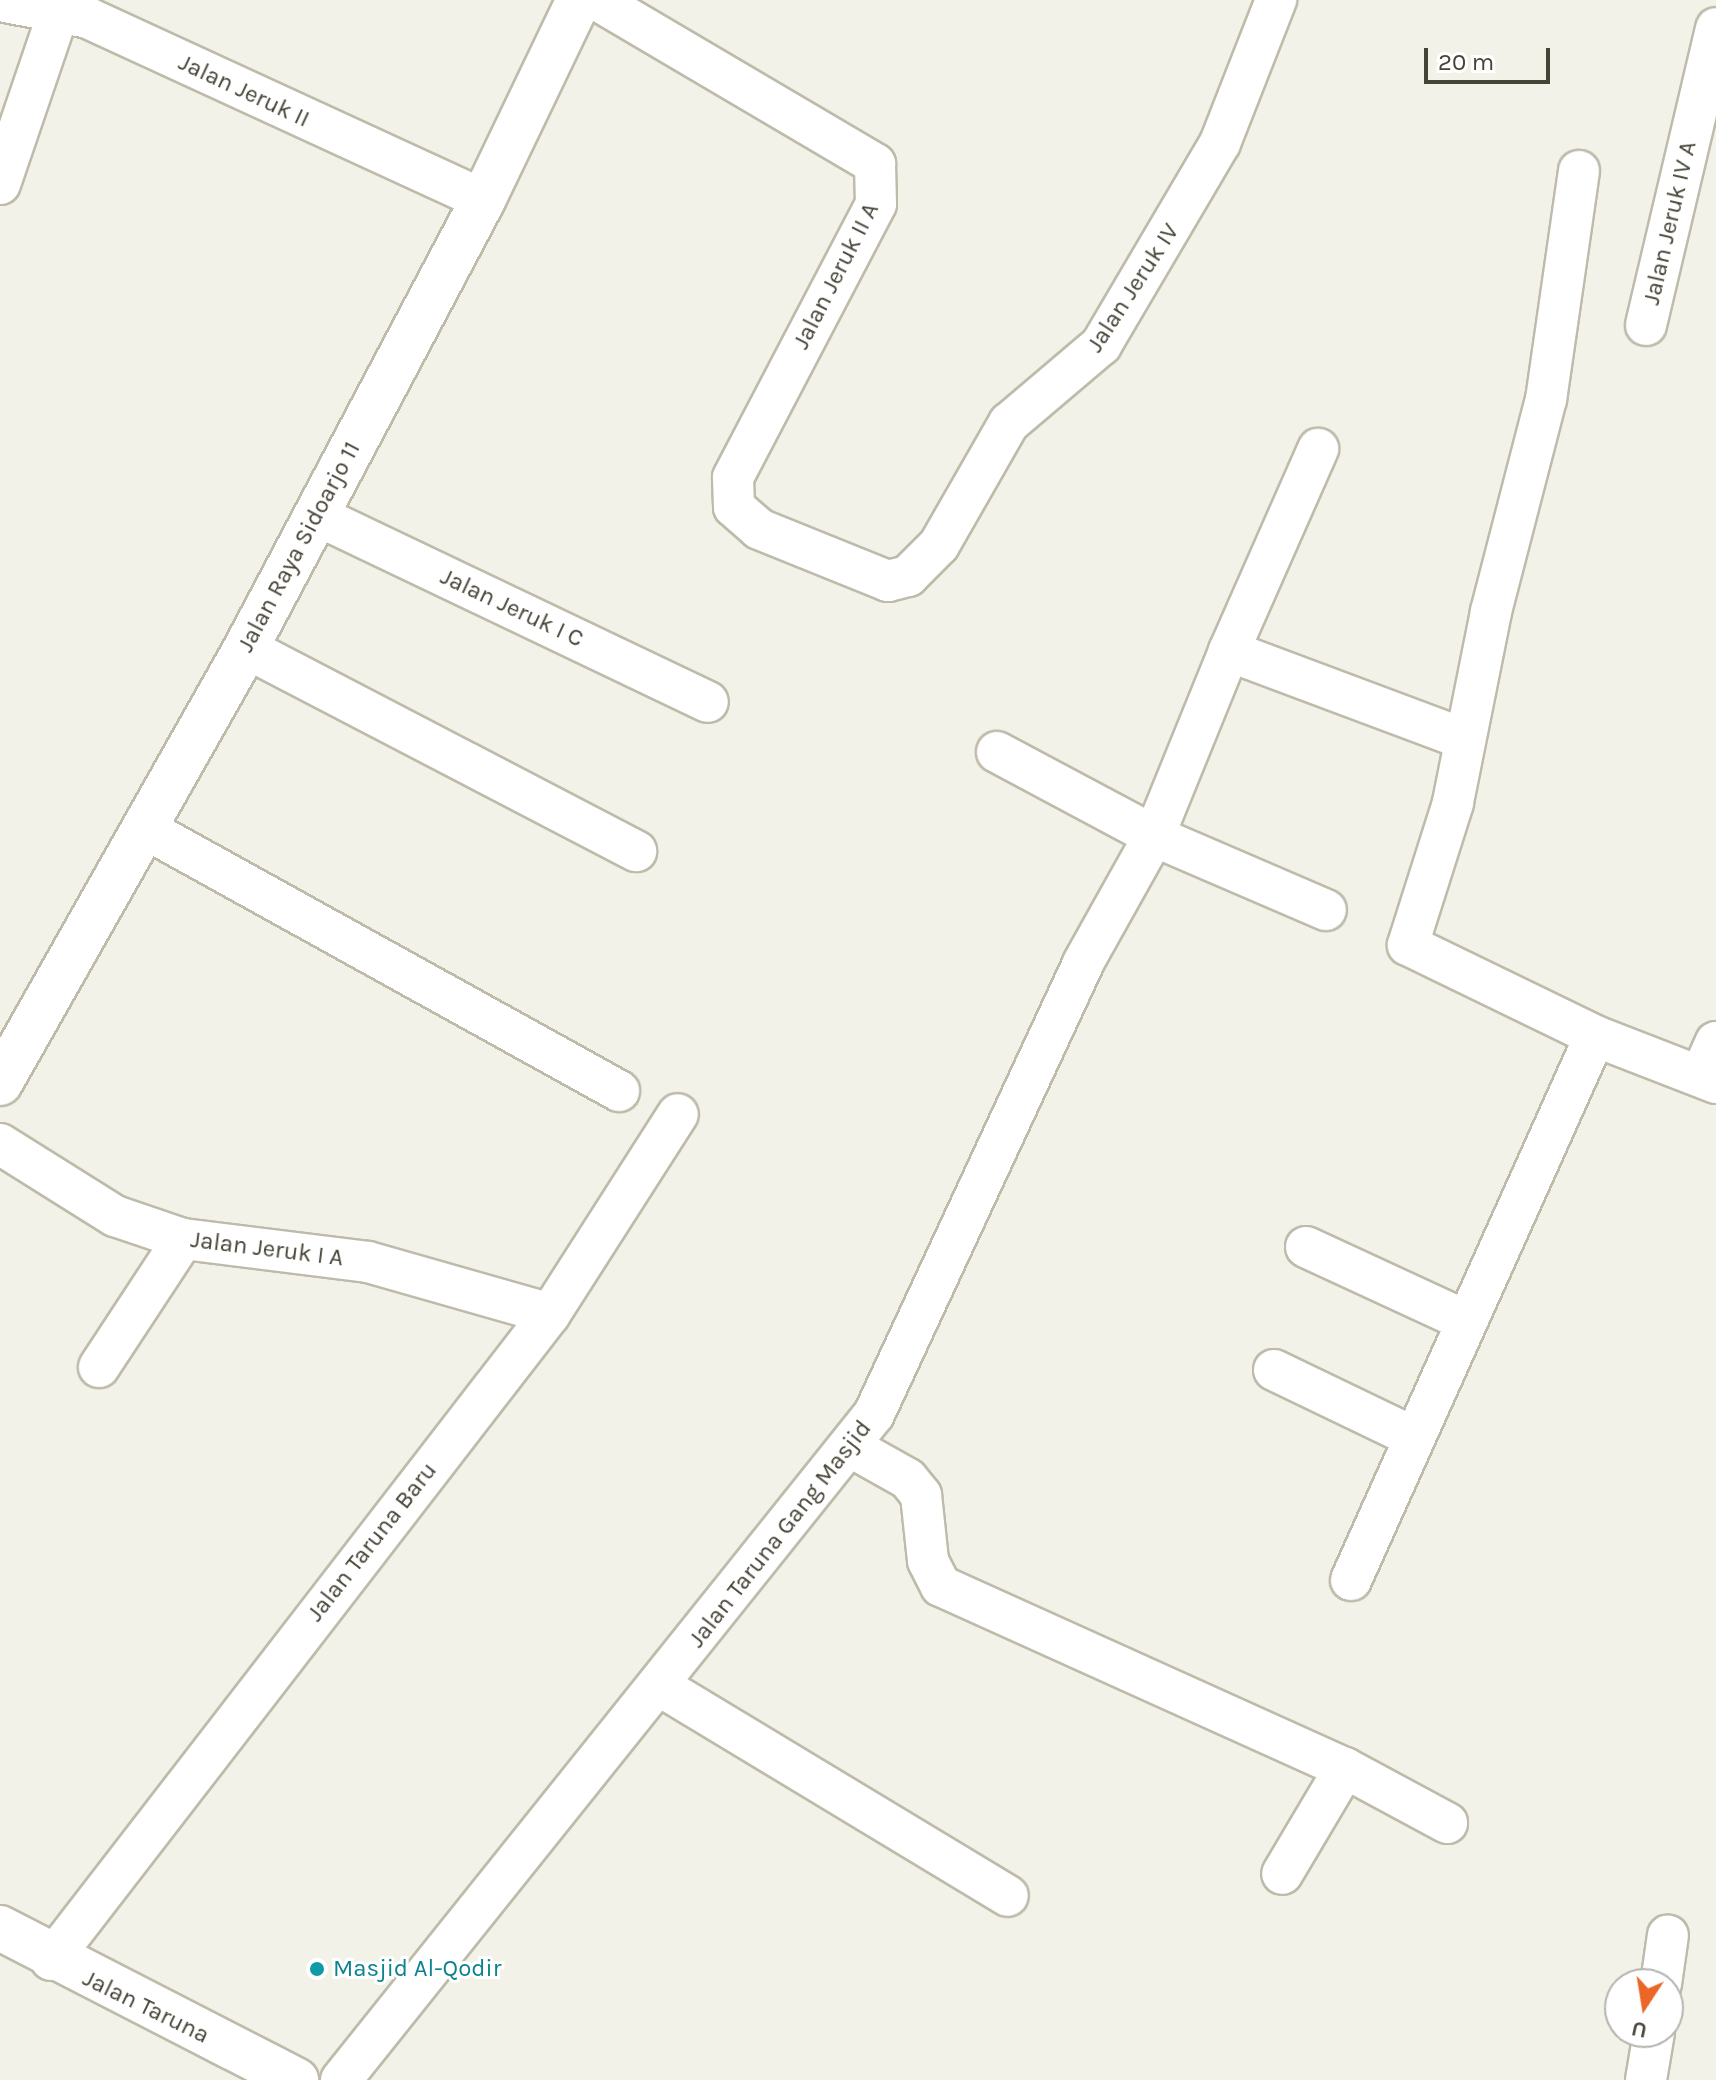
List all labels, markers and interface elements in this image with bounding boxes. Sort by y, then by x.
scale bar [1428,32,1554,82]
street label: Jalan Jeruk II [174,48,314,134]
text: 20 m [1438,48,1494,76]
street label: Jalan Jeruk IV A [1637,138,1703,308]
street label: Jalan Jeruk II A [787,198,885,354]
street label: Jalan Jeruk IV [1081,218,1185,358]
street label: Jalan Raya Sidoarjo 11 [231,437,367,657]
street label: Jalan Jeruk I C [436,562,588,654]
street label: Jalan Jeruk I A [189,1225,345,1273]
street label: Jalan Taruna Gang Masjid [682,1415,878,1653]
street label: Jalan Taruna Baru [301,1457,443,1627]
place label: Masjid Al-Qodir [333,1955,501,1983]
marker: Masjid Al-Qodir [308,1960,326,1978]
street label: Jalan Taruna [78,1964,214,2050]
north arrow [1604,1968,1684,2048]
text: U [1629,2015,1650,2044]

